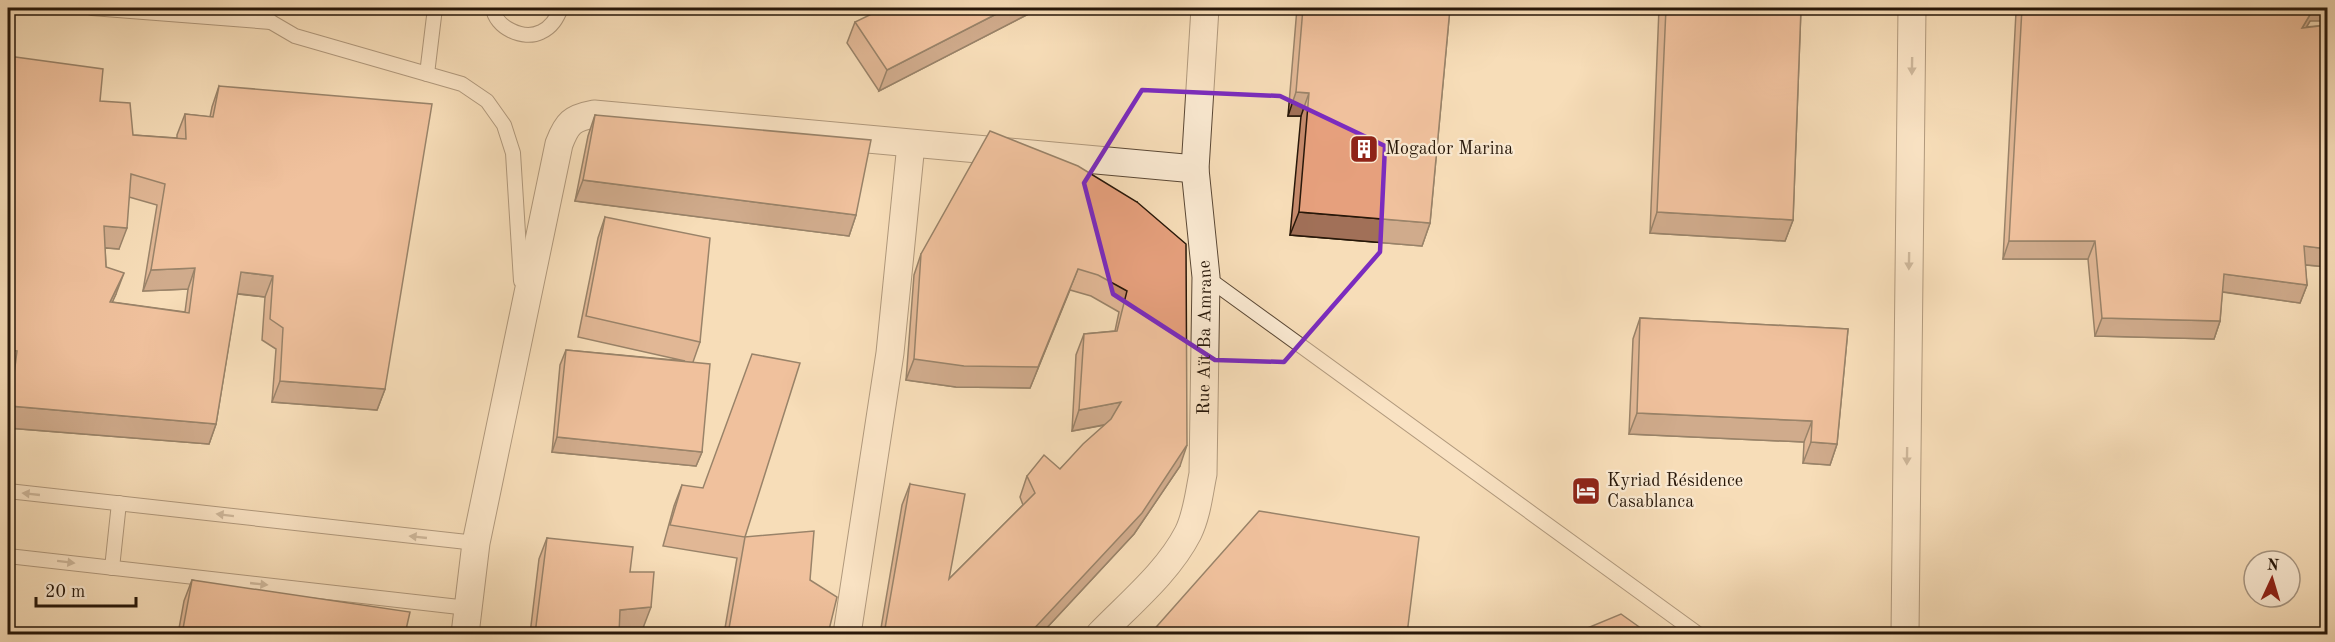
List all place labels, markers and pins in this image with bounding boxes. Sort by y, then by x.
building icon: Mogador Marina [1348,133,1380,165]
place label: Mogador Marina [1385,140,1513,158]
place label: Kyriad Résidence Casablanca [1607,472,1743,511]
hotel icon: Kyriad Résidence Casablanca [1570,475,1602,507]

